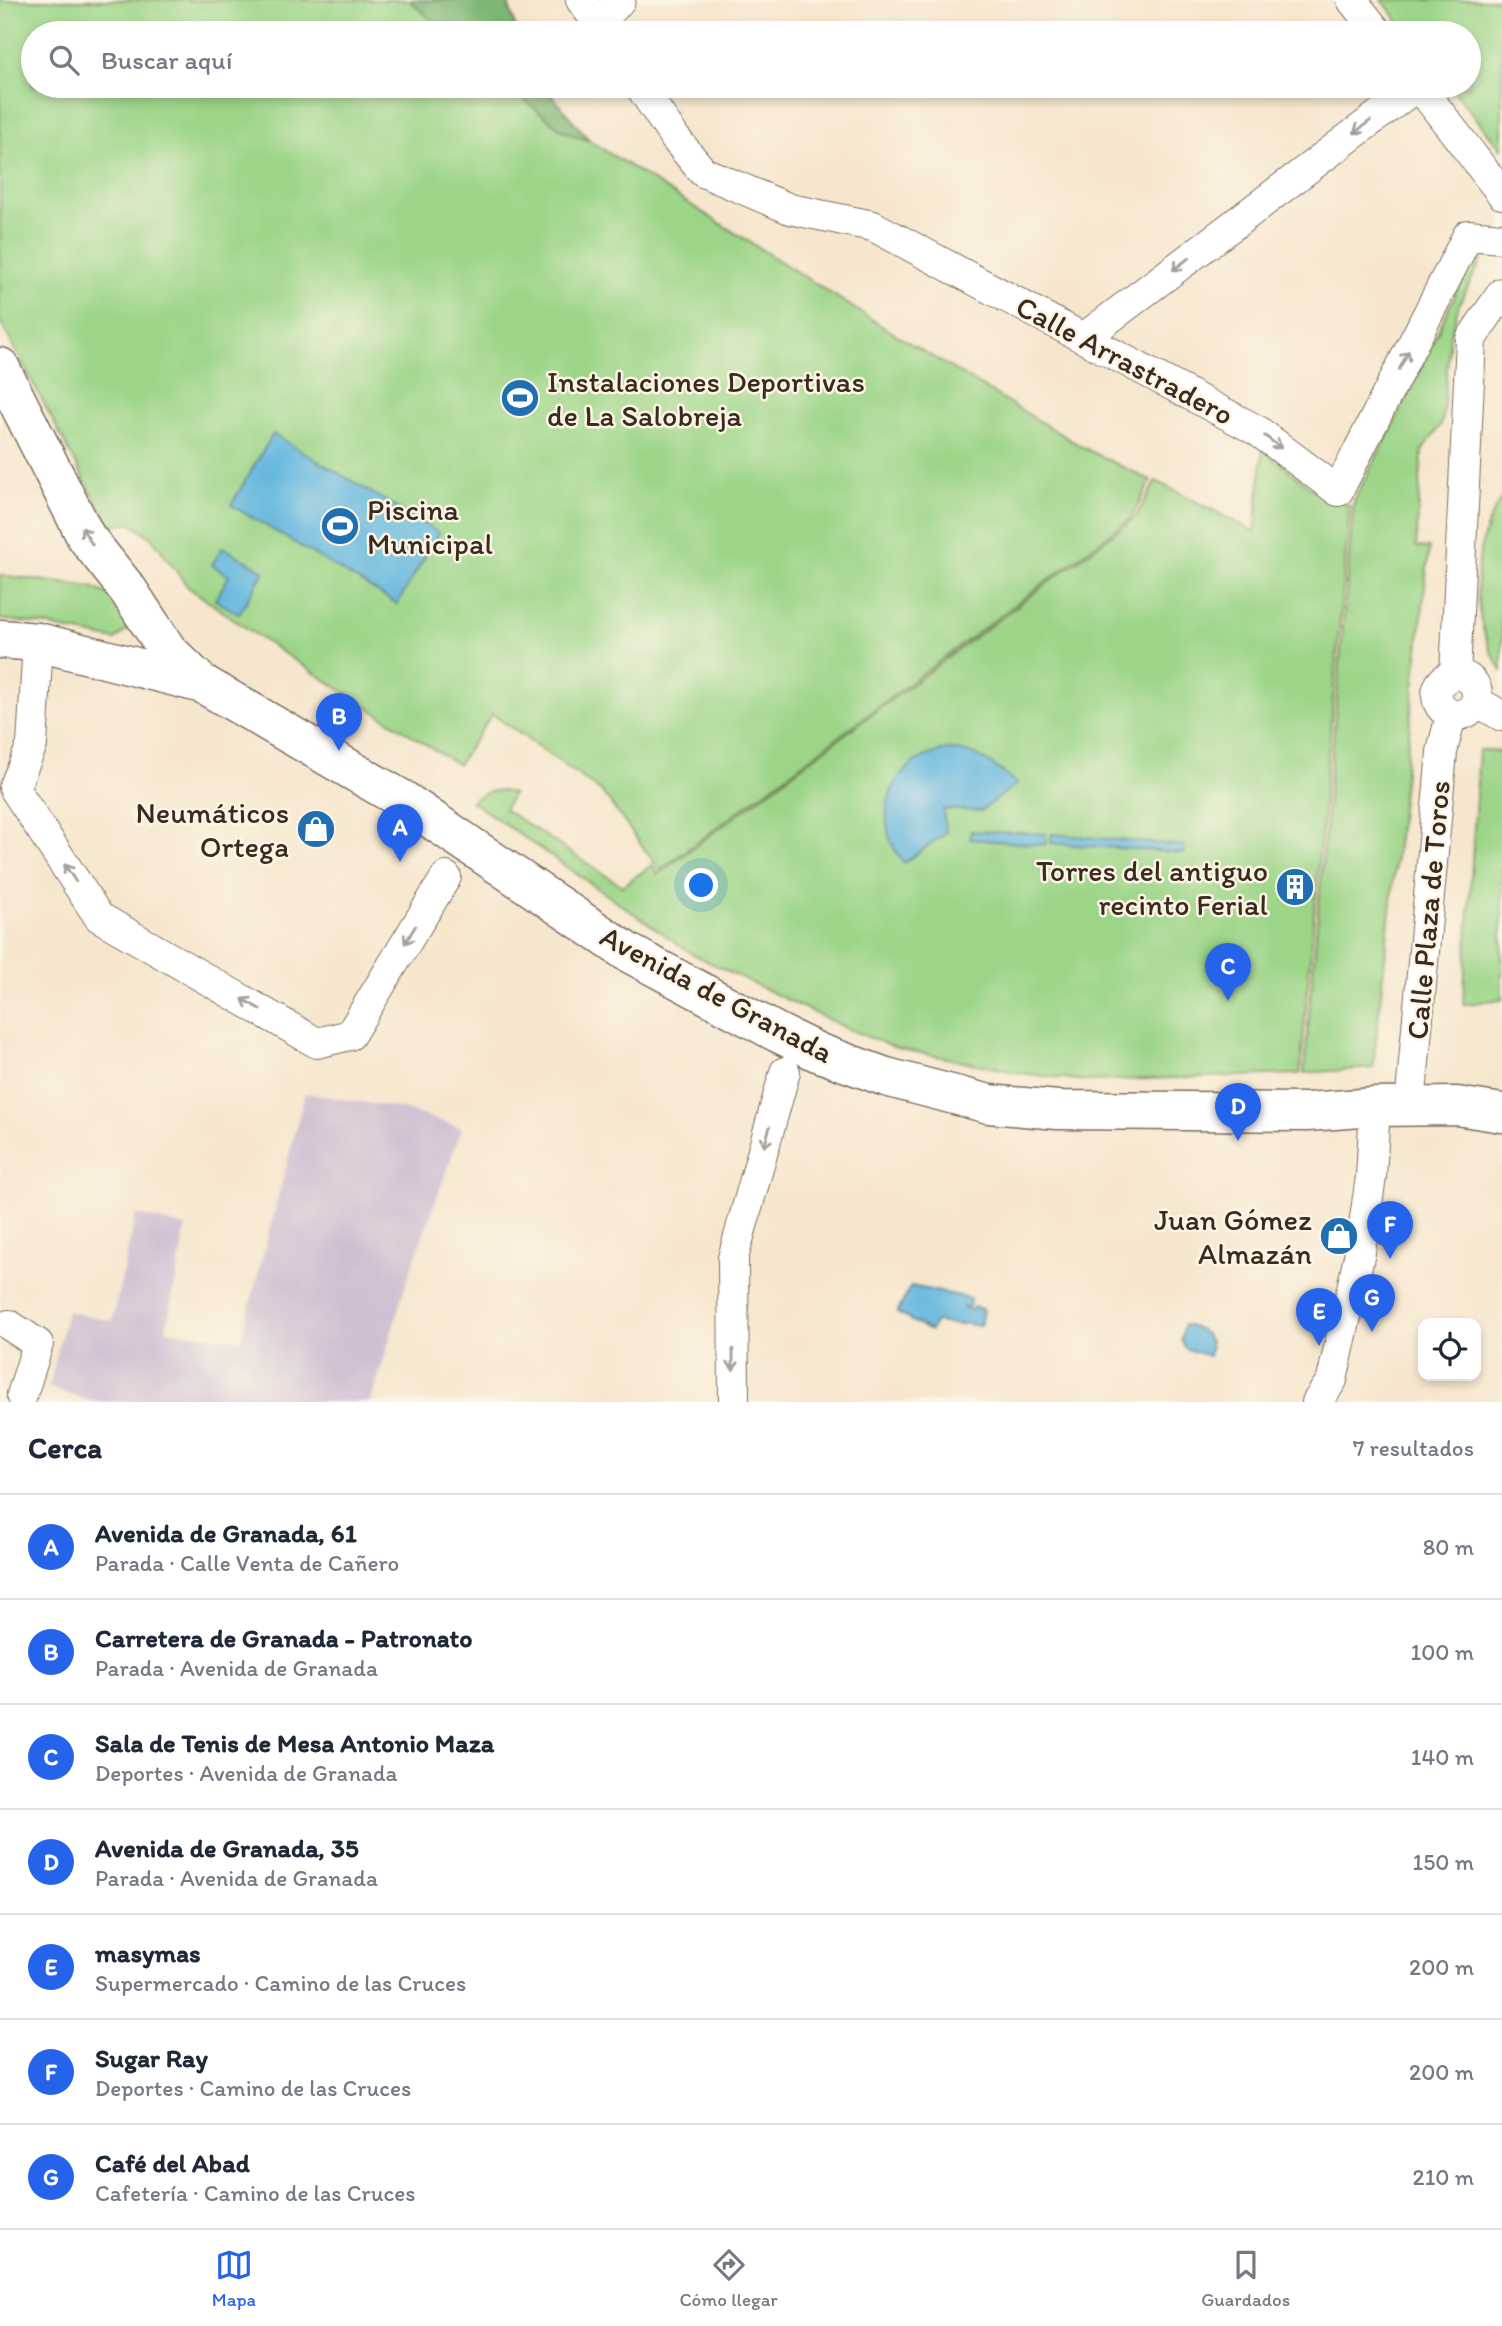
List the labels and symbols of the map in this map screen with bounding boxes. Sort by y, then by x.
one-way arrow [1353,120,1372,134]
one-way arrow [1172,257,1191,272]
street label: Calle Arrastradero [1010,287,1240,433]
one-way arrow [1398,350,1412,371]
place label: Instalaciones Deportivas de La Salobreja [547,363,865,434]
sports icon: Instalaciones Deportivas de La Salobreja [499,377,541,419]
one-way arrow [1263,434,1281,449]
place label: Piscina Municipal [367,491,494,562]
sports icon: Piscina Municipal [319,505,361,547]
one-way arrow [79,527,94,546]
pin: B [316,693,362,751]
street label: Calle Plaza de Toros [1398,779,1458,1041]
place label: Neumáticos Ortega [136,794,289,865]
pin: A [377,804,423,862]
shop icon: Neumáticos Ortega [295,808,337,850]
place label: Torres del antiguo recinto Ferial [1036,852,1269,923]
one-way arrow [63,864,77,884]
building icon: Torres del antiguo recinto Ferial [1274,866,1316,908]
your location [684,868,718,902]
street label: Avenida de Granada [594,917,840,1071]
one-way arrow [403,924,417,944]
pin: C [1205,943,1251,1001]
one-way arrow [241,997,261,1011]
pin: D [1215,1083,1261,1141]
one-way arrow [760,1126,773,1148]
place label: Juan Gómez Almazán [1154,1201,1312,1272]
pin: F [1367,1201,1413,1259]
shop icon: Juan Gómez Almazán [1318,1215,1360,1257]
pin: G [1349,1274,1395,1332]
pin: E [1296,1288,1342,1346]
one-way arrow [727,1348,740,1371]

